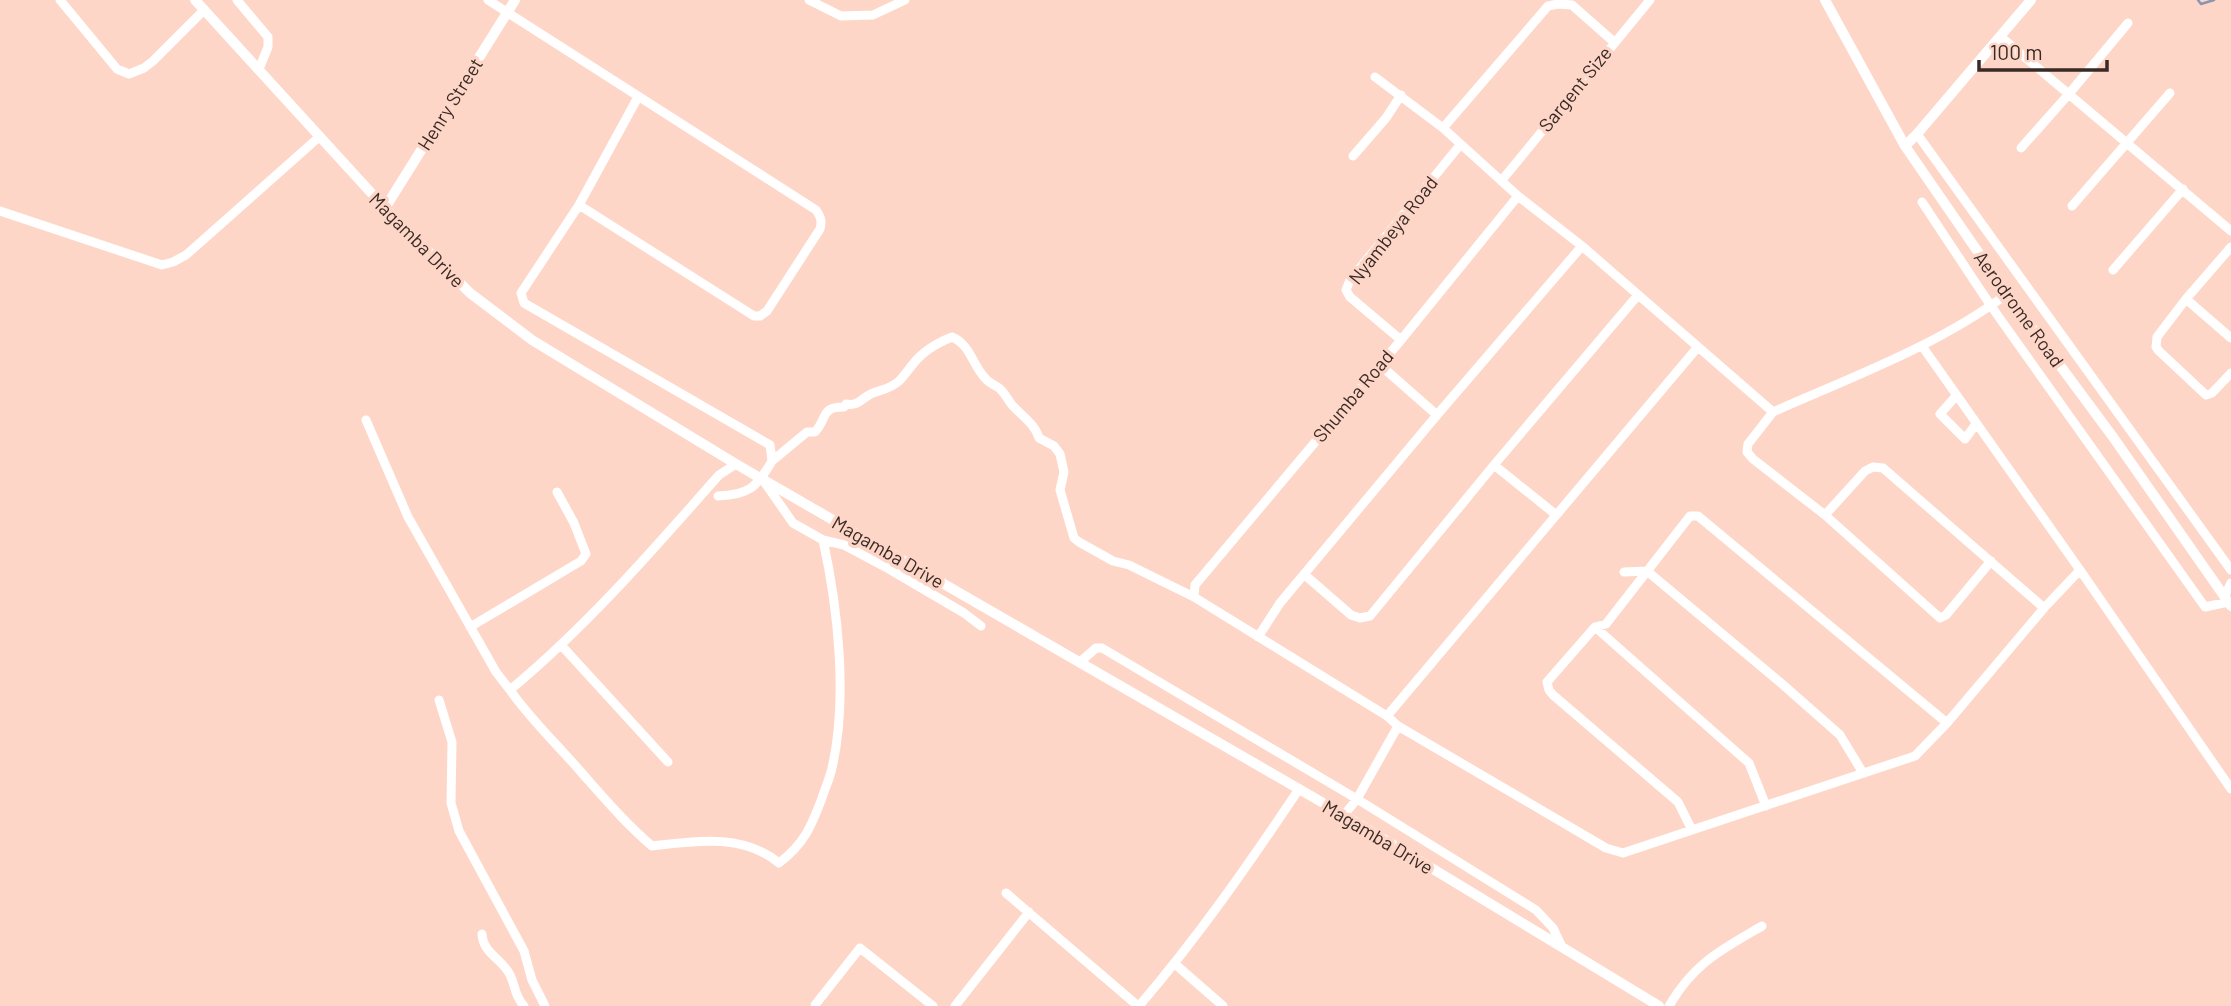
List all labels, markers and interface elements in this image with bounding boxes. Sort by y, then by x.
scale bar [1979,28,2107,72]
text: 100 m [1990,39,2043,64]
street label: Sargent Size [1533,41,1616,136]
street label: Henry Street [412,53,487,154]
street label: Nyambeya Road [1343,171,1442,288]
street label: Magamba Drive [365,187,470,292]
street label: Aerodrome Road [1970,246,2069,371]
street label: Shumba Road [1307,345,1398,446]
street label: Magamba Drive [828,510,948,593]
street label: Magamba Drive [1319,795,1438,879]

